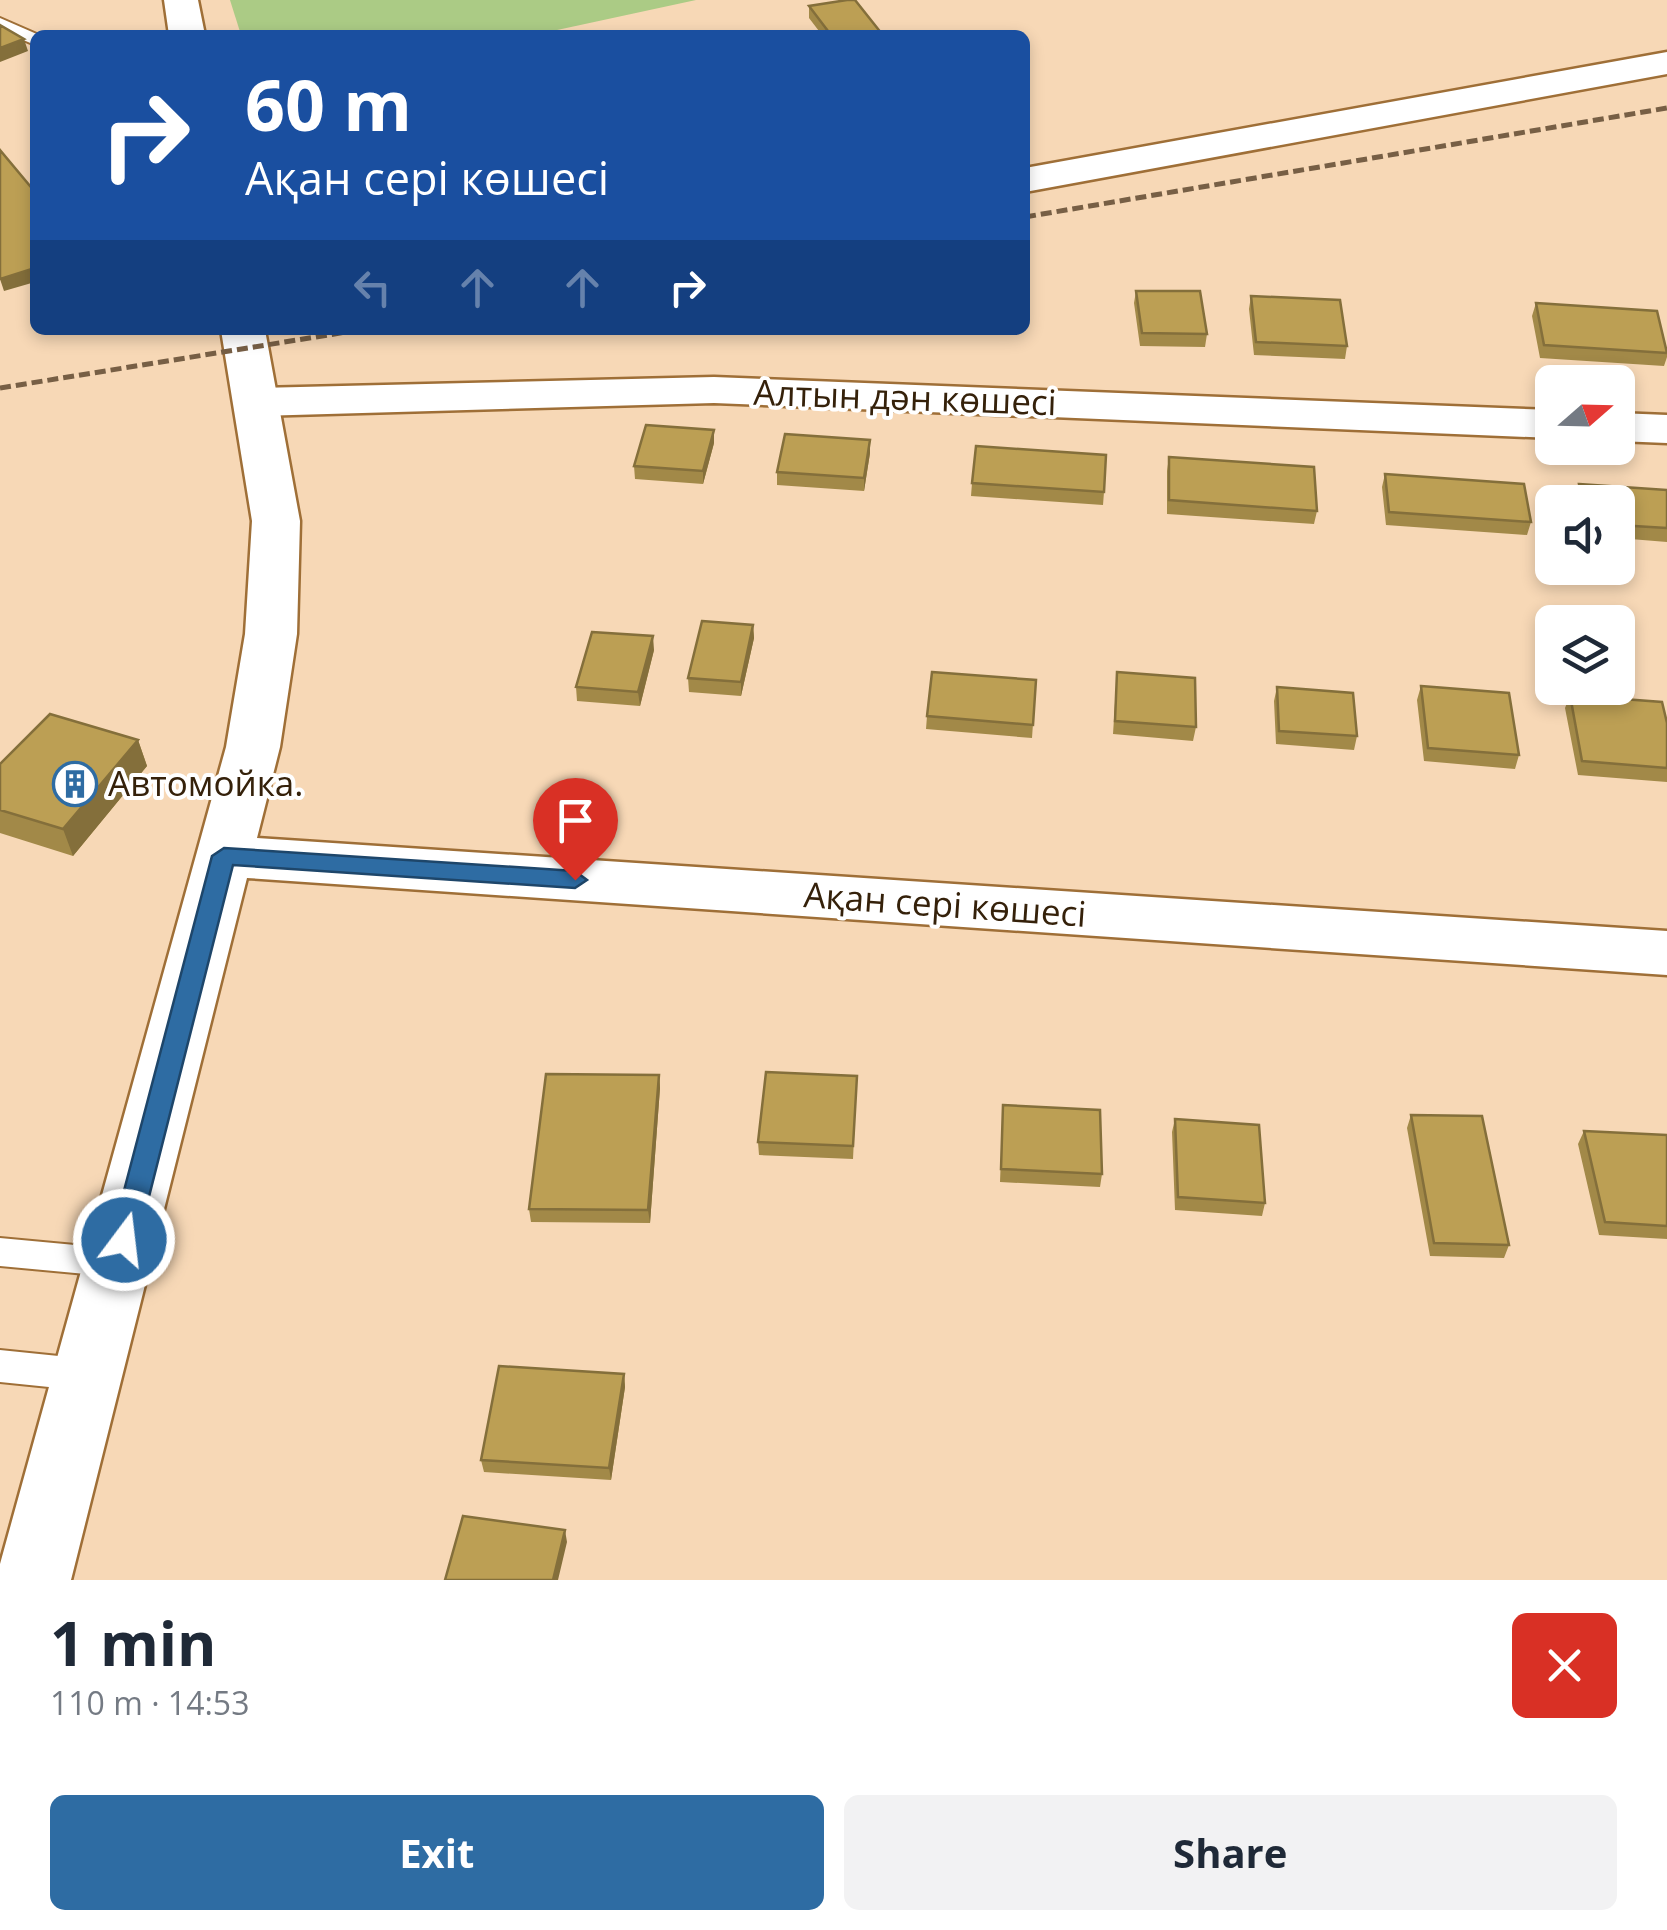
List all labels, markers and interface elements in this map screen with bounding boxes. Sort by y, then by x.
text: 60 m [245,56,412,152]
icon: right [80,70,210,200]
text: Ақан сері көшесі [245,147,609,208]
icon: left [345,260,400,315]
icon: ahead [450,260,505,315]
icon: ahead [555,260,610,315]
icon: right [660,260,715,315]
north arrow [1535,365,1635,465]
map controls [1535,365,1635,705]
street label: Алтын дән көшесі [753,368,1057,425]
button: sound [1535,485,1635,585]
button: layers [1535,605,1635,705]
place label: Автомойка. [108,759,303,806]
building icon: Автомойка. [52,761,98,807]
pin [533,778,618,881]
icon: arrive [548,793,603,848]
street label: Ақан сері көшесі [802,870,1088,937]
position arrow [72,1188,176,1292]
text: 1 min [50,1602,217,1684]
button: close [1512,1613,1617,1718]
text: 110 m · 14:53 [50,1681,249,1724]
button: Exit [50,1795,824,1910]
button: Share [844,1795,1617,1910]

